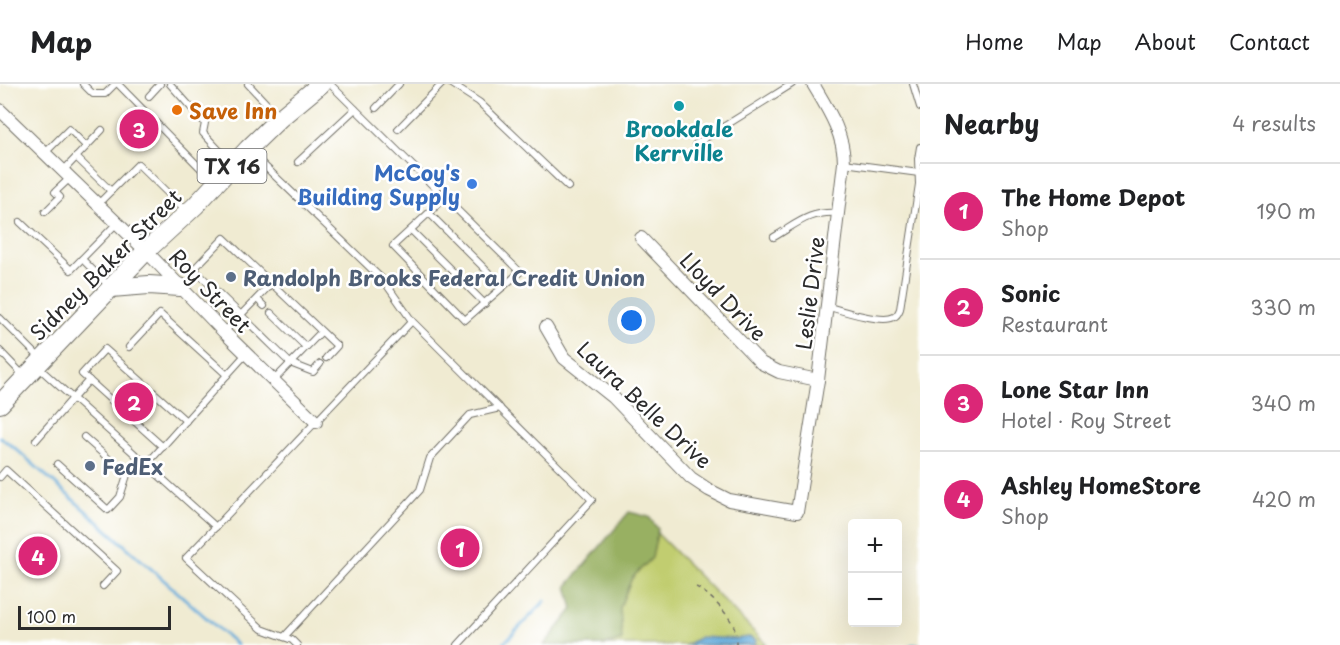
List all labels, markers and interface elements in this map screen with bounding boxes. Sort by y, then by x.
text: Map [30,20,92,63]
text: Home [965,25,1024,57]
text: Map [1057,25,1102,57]
text: About [1135,25,1196,57]
text: Contact [1229,25,1310,57]
place label: Save Inn [189,94,277,126]
marker: Brookdale Kerrville [672,99,686,113]
marker: Save Inn [170,103,184,117]
text: Nearby [944,104,1039,143]
pin: 3 [120,106,158,152]
text: 4 results [1232,108,1316,138]
place label: Brookdale Kerrville [625,112,733,168]
road number: TX 16 [198,149,266,183]
place label: McCoy's Building Supply [297,156,460,212]
marker: McCoy's Building Supply [465,177,479,191]
text: The Home Depot [1001,180,1185,213]
street label: Sidney Baker Street [22,181,188,347]
text: 1 [959,196,968,226]
text: 190 m [1257,196,1316,226]
text: Shop [1001,213,1049,243]
street label: Leslie Drive [786,235,832,351]
street label: Roy Street [162,241,260,339]
street label: Lloyd Drive [673,244,775,348]
place label: Randolph Brooks Federal Credit Union [243,261,645,293]
marker: Randolph Brooks Federal Credit Union [224,270,238,284]
text: Sonic [1001,276,1060,309]
text: 2 [956,292,971,322]
text: 330 m [1250,292,1316,322]
your location [617,306,646,335]
text: Restaurant [1001,309,1108,339]
street label: Laura Belle Drive [570,333,720,475]
text: Lone Star Inn [1001,372,1149,405]
pin: 2 [114,380,154,424]
text: 3 [957,388,970,418]
text: 340 m [1251,388,1316,418]
text: Hotel · Roy Street [1001,405,1171,435]
place label: FedEx [102,450,163,482]
marker: FedEx [83,459,97,473]
text: Ashley HomeStore [1001,468,1201,501]
text: 4 [957,484,970,514]
text: 420 m [1252,484,1316,514]
text: Shop [1001,501,1049,531]
map controls [848,519,902,627]
button: + [848,519,902,573]
pin: 1 [440,526,480,570]
pin: 4 [18,534,57,578]
button: − [848,573,902,627]
scale bar [18,603,171,630]
text: 100 m [27,604,76,628]

